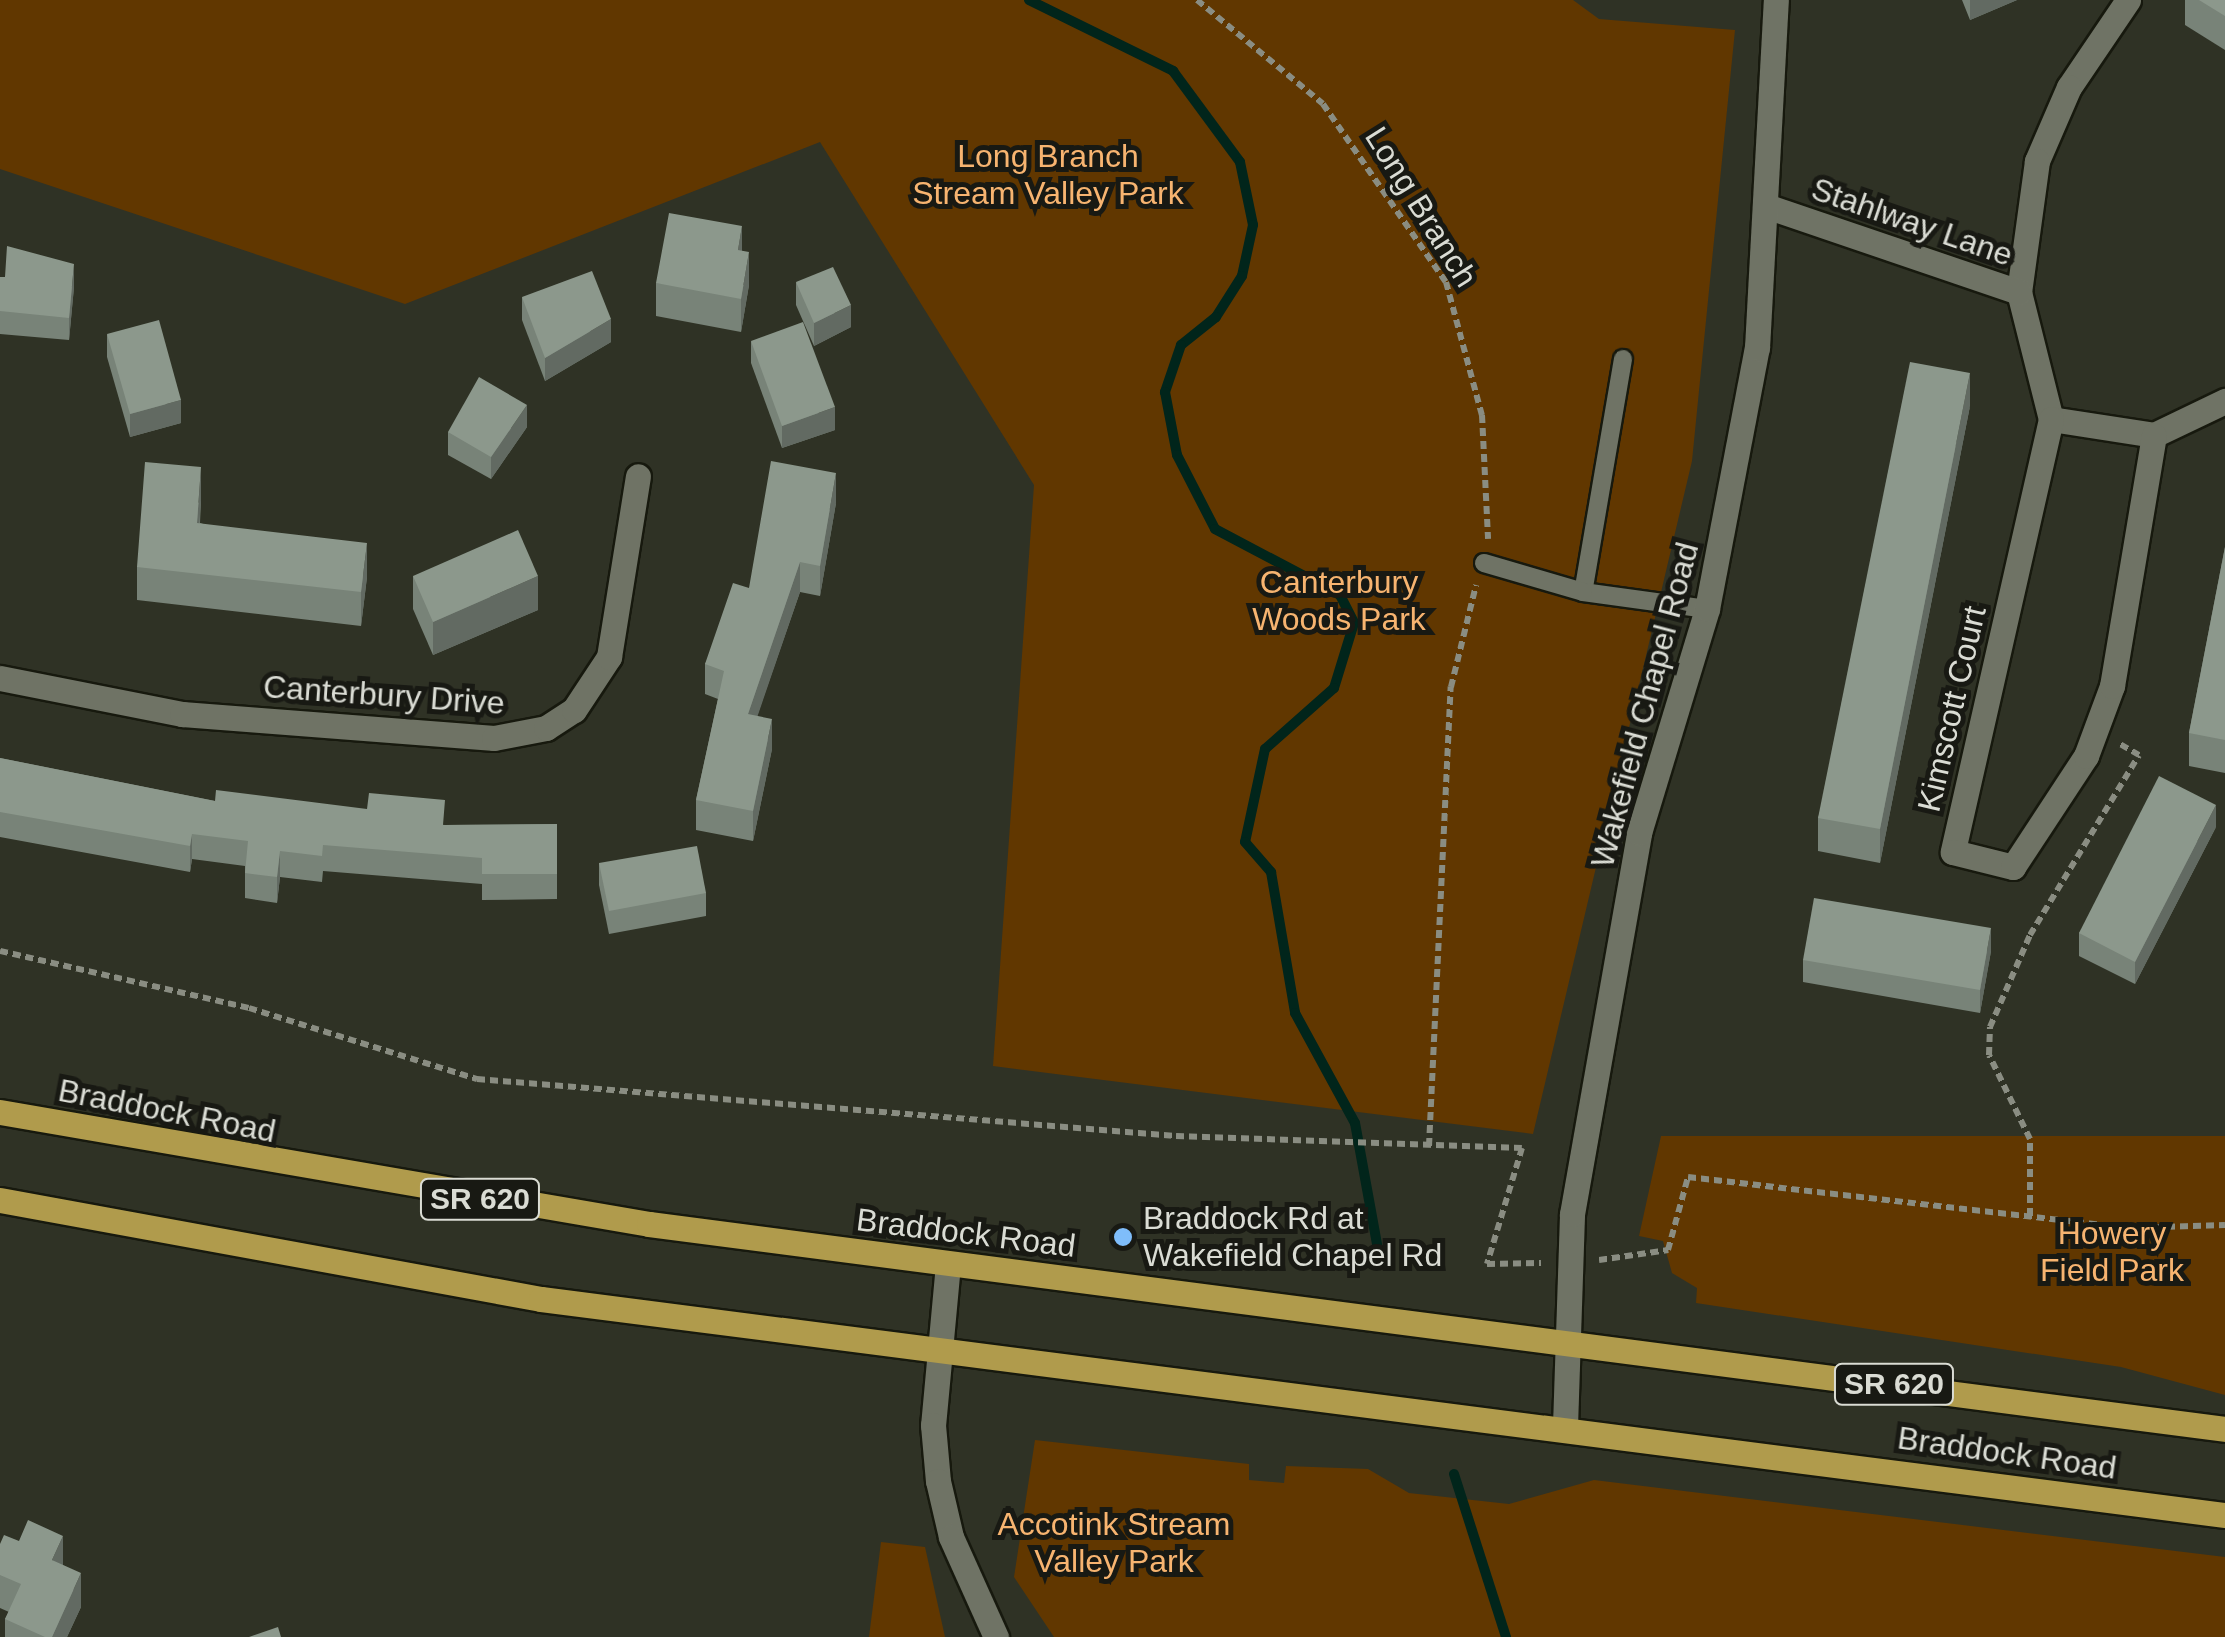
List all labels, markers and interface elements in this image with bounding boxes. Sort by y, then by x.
street label: Long Branch [1357,120,1485,294]
park label: Long Branch Stream Valley Park [912,138,1184,213]
street label: Stahlway Lane [1807,170,2017,274]
street label: Wakefield Chapel Road [1583,538,1707,872]
park label: Canterbury Woods Park [1252,564,1426,639]
street label: Kimscott Court [1910,602,1994,816]
street label: Canterbury Drive [262,667,506,723]
street label: Braddock Road [55,1071,279,1151]
road number: SR 620 [418,1174,542,1224]
place label: Braddock Rd at Wakefield Chapel Rd [1143,1200,1442,1275]
street label: Braddock Road [854,1201,1078,1265]
park label: Howery Field Park [2040,1215,2184,1290]
marker: Braddock Rd at Wakefield Chapel Rd [1112,1226,1134,1248]
road number: SR 620 [1832,1359,1956,1409]
street label: Braddock Road [1895,1419,2119,1487]
park label: Accotink Stream Valley Park [998,1506,1230,1581]

